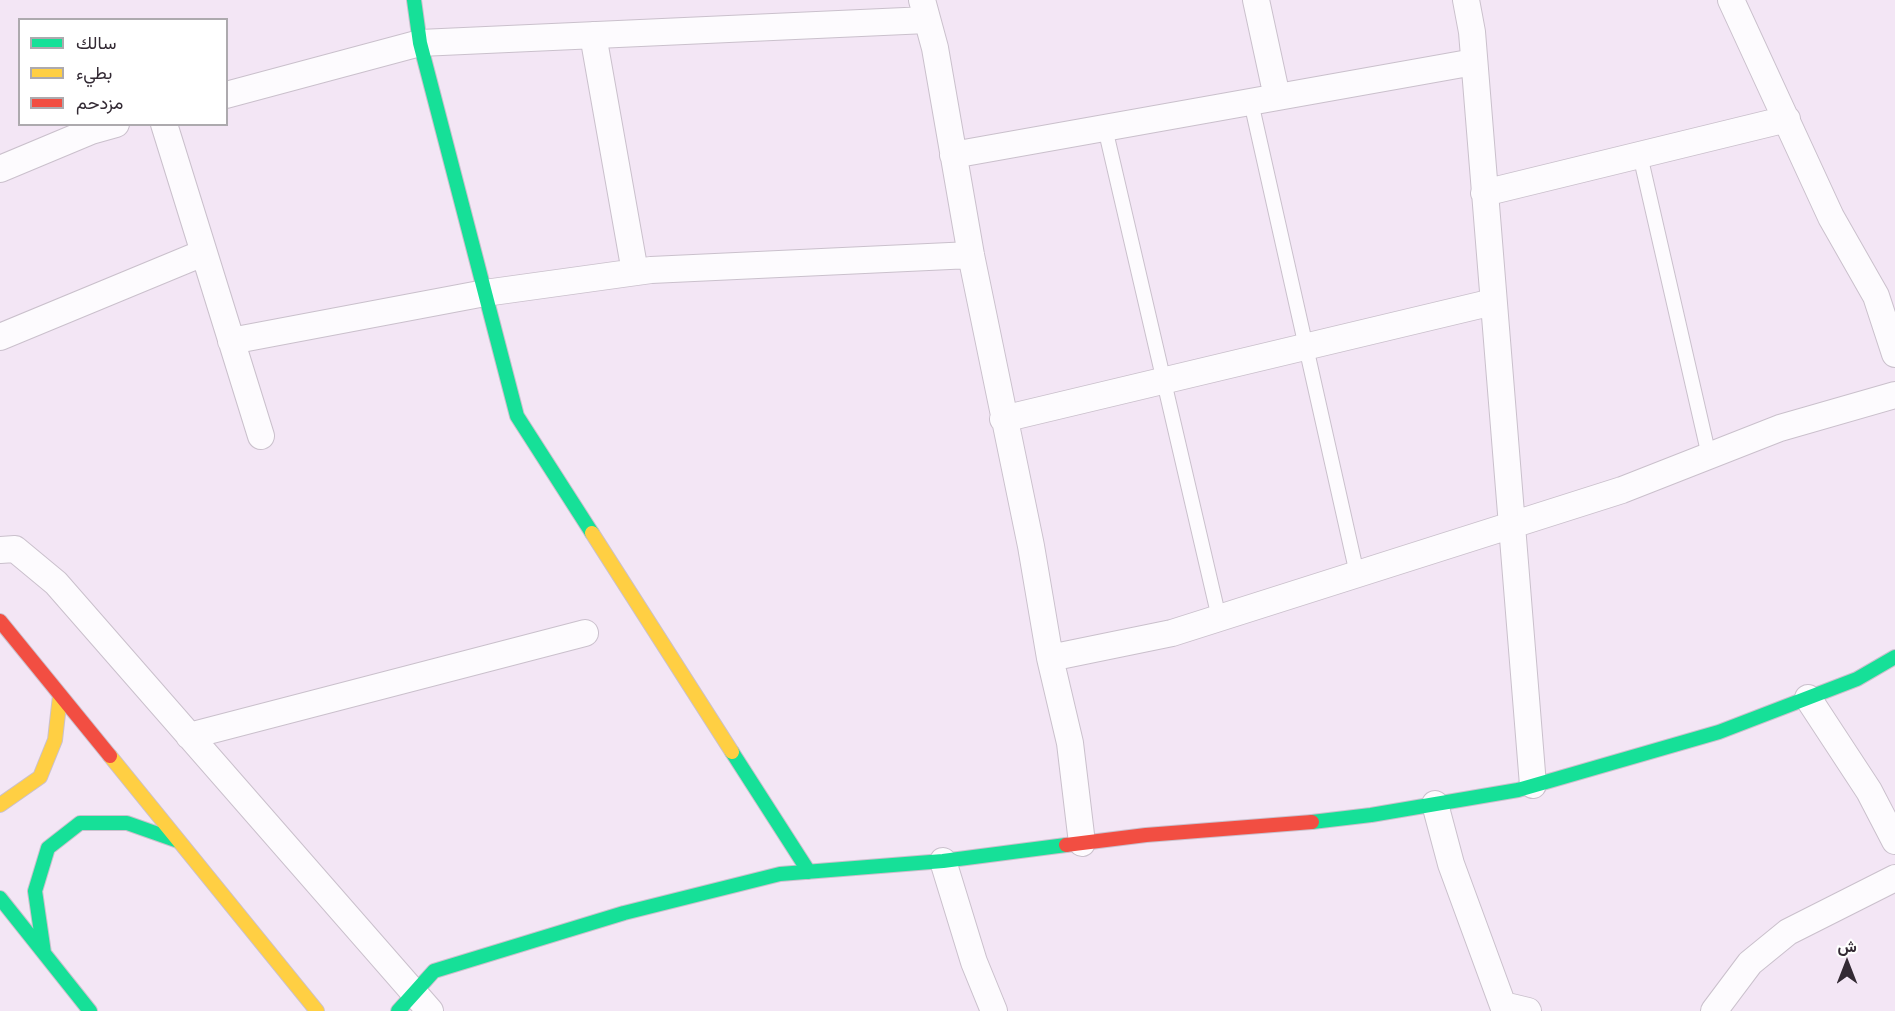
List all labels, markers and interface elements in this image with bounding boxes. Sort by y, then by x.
legend [18,18,228,126]
text: سالك [76,28,116,55]
text: بطيء [76,58,112,85]
text: مزدحم [76,88,123,115]
north arrow [1817,933,1877,993]
text: ش [1837,933,1857,957]

